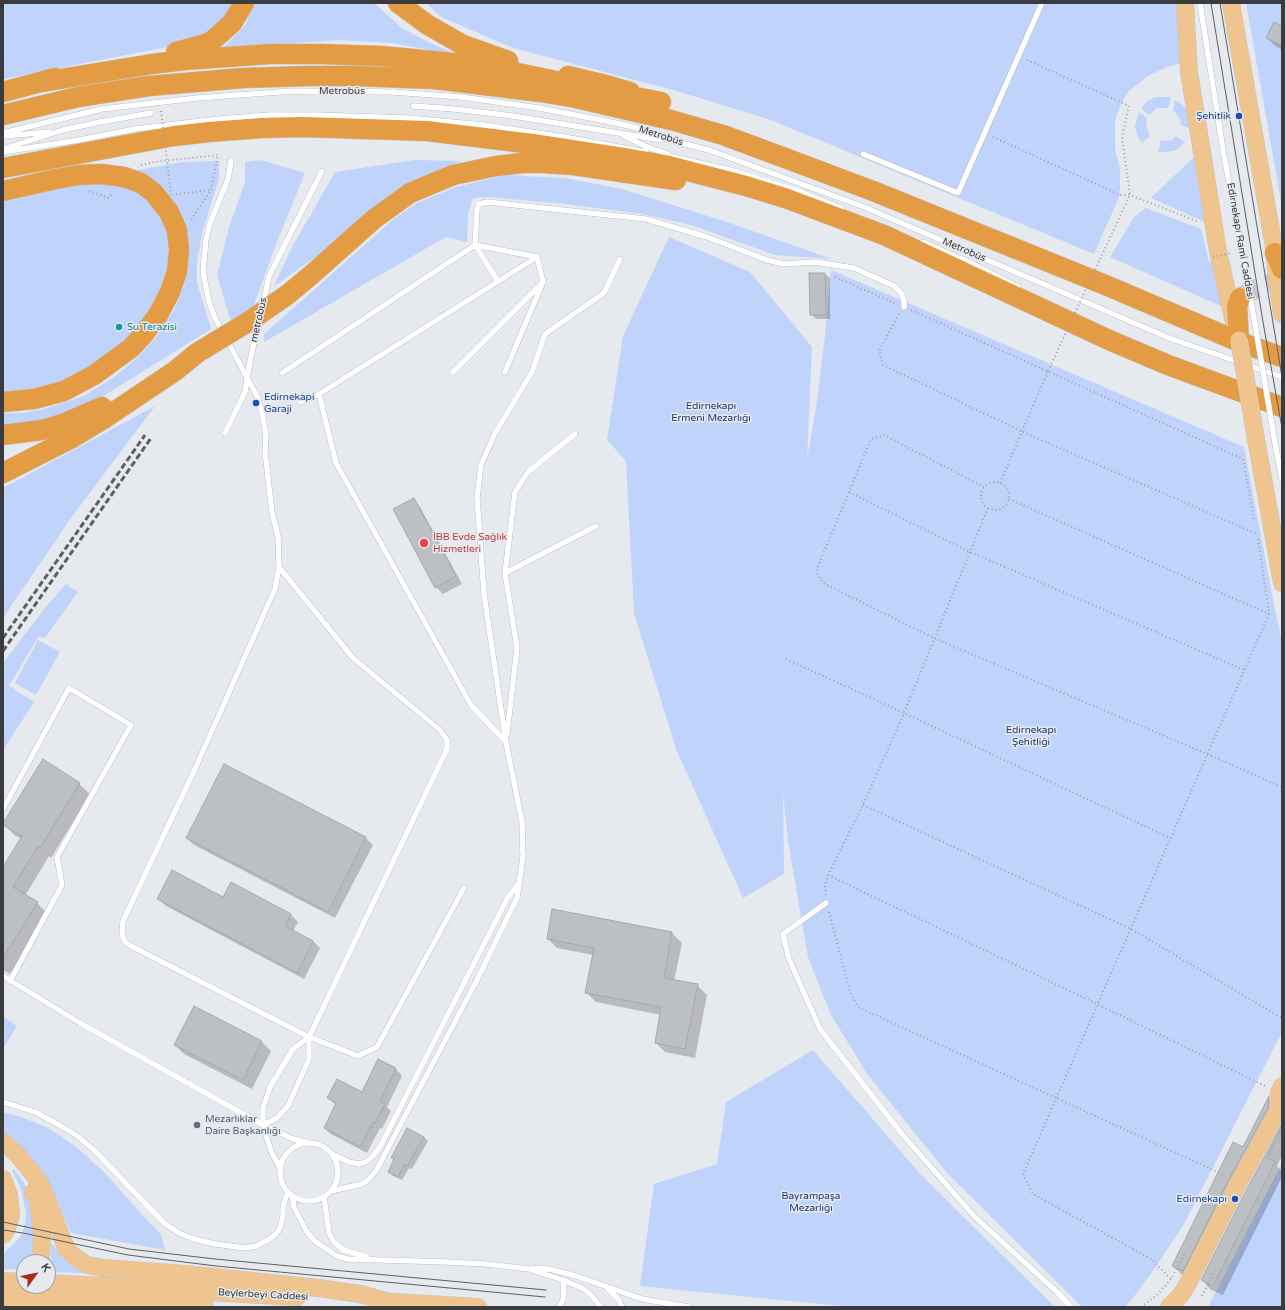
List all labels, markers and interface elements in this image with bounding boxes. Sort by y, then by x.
street label: Metrobüs [319,85,365,97]
place label: Şehitlik [1196,110,1231,122]
marker: Şehitlik [1234,111,1244,121]
street label: Metrobüs [637,123,685,149]
street label: Edirnekapı Rami Caddesi [1224,182,1256,300]
street label: Metrobüs [941,235,987,265]
street label: metrobus [248,296,270,344]
place label: Su Terazisi [127,321,177,333]
marker: Su Terazisi [114,322,124,332]
place label: Edirnekapi Garaji [264,391,314,414]
marker: Edirnekapi Garaji [251,398,261,408]
park label: Edirnekapı Ermeni Mezarlığı [671,400,751,424]
place label: İBB Evde Sağlık Hizmetleri [433,531,507,554]
marker: İBB Evde Sağlık Hizmetleri [418,537,430,549]
park label: Edirnekapı Şehitliği [1006,724,1056,748]
place label: Mezarlıklar Daire Başkanlığı [205,1113,281,1136]
marker: Mezarlıklar Daire Başkanlığı [192,1120,202,1130]
park label: Bayrampaşa Mezarlığı [782,1190,840,1214]
place label: Edirnekapı [1177,1193,1227,1205]
marker: Edirnekapı [1230,1194,1240,1204]
north arrow [16,1254,56,1294]
text: K [38,1261,53,1274]
street label: Beylerbeyi Caddesi [218,1287,308,1303]

